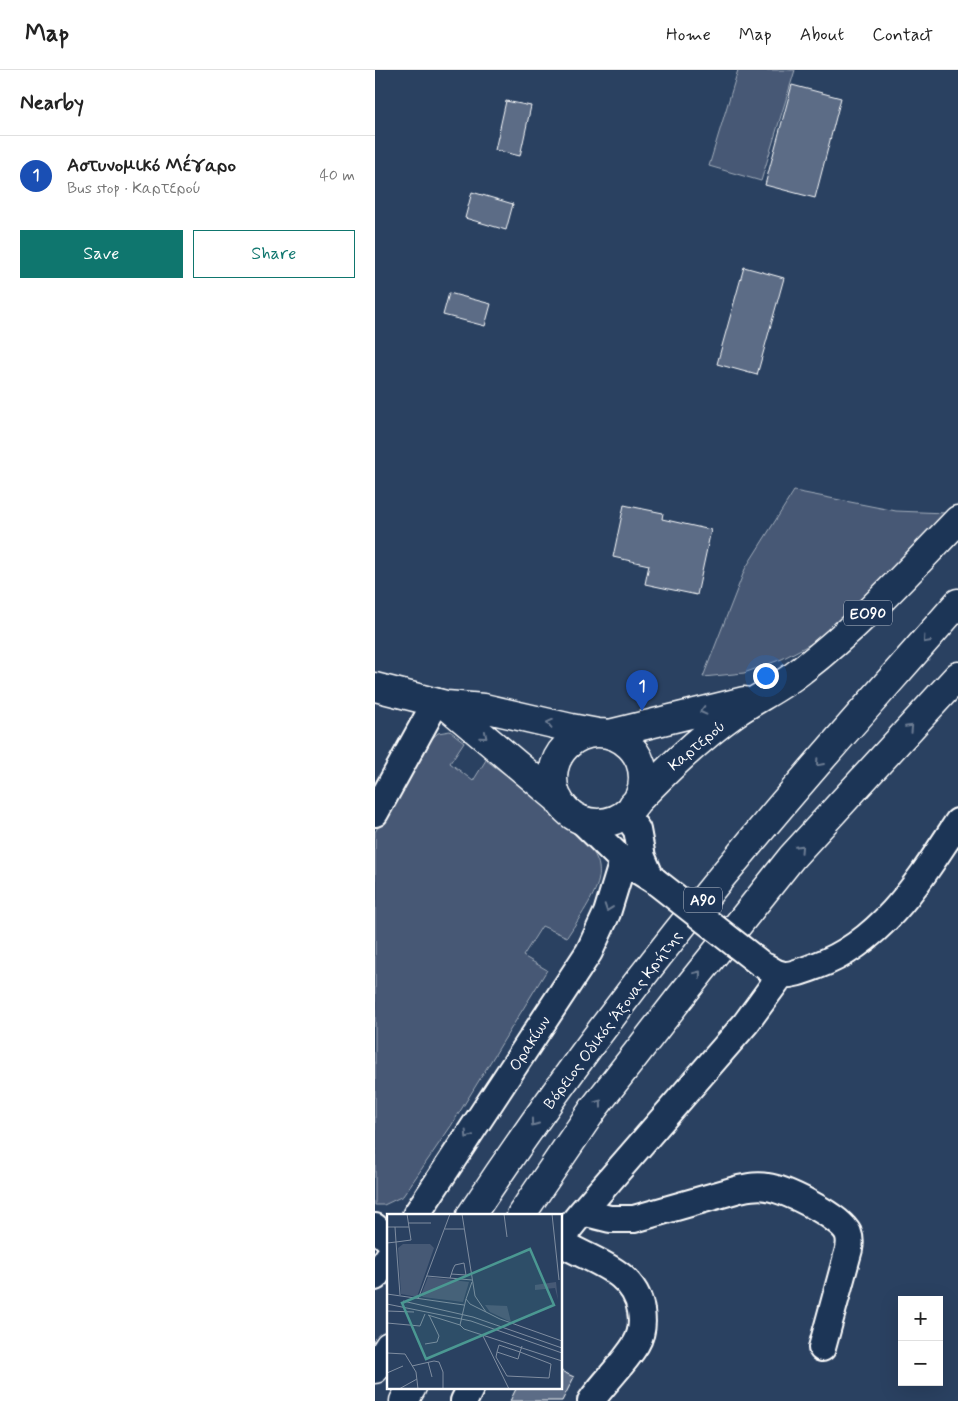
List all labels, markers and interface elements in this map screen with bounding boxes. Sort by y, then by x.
text: Map [25,19,69,50]
text: Home [666,23,711,47]
text: Map [739,23,772,47]
text: About [800,23,844,47]
text: Contact [872,23,933,47]
text: Nearby [20,89,84,117]
text: Αστυνομικό Μέγαρο [67,153,236,178]
text: 1 [32,165,40,186]
text: 40 m [319,165,355,186]
text: Bus stop · Καρτερού [67,178,201,199]
button: Save [20,230,183,278]
button: Share [193,230,355,278]
road number: ΕΟ90 [844,600,892,626]
one-way arrow [923,635,932,644]
your location [753,663,779,689]
pin: 1 [626,670,658,711]
one-way arrow [698,705,707,716]
street label: Καρτερού [664,716,730,776]
one-way arrow [546,718,555,729]
one-way arrow [904,725,913,734]
one-way arrow [478,731,487,740]
one-way arrow [816,757,825,766]
one-way arrow [794,845,803,854]
road number: Α90 [684,888,722,912]
one-way arrow [604,903,614,911]
street label: Βόρειος Οδικός Άξονας Κρήτης [539,927,687,1113]
one-way arrow [693,971,702,980]
street label: Ορακίων [505,1012,556,1075]
one-way arrow [593,1100,601,1109]
one-way arrow [531,1117,540,1127]
one-way arrow [465,1130,475,1139]
inset map [387,1214,563,1388]
map controls [898,1296,943,1386]
button: + [898,1296,943,1341]
button: − [898,1341,943,1386]

